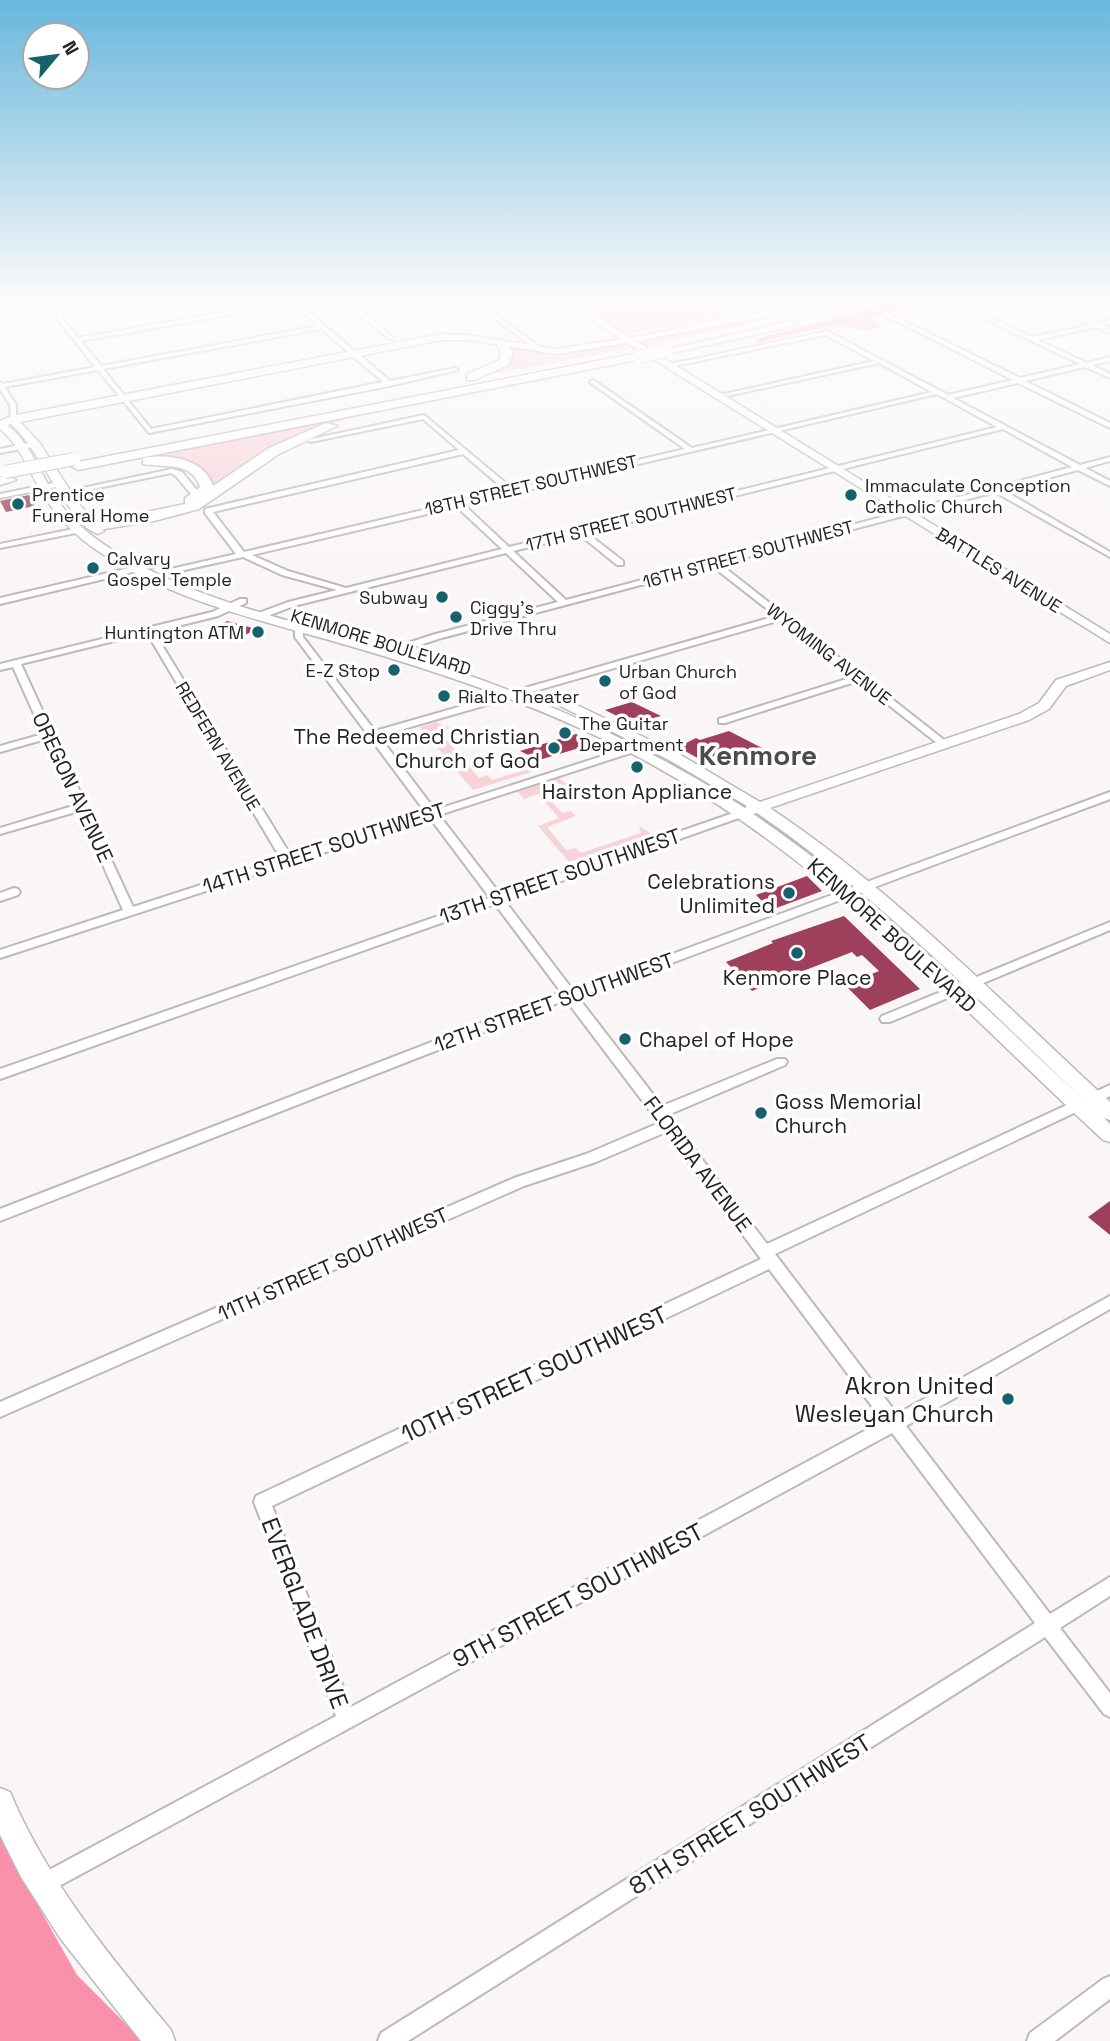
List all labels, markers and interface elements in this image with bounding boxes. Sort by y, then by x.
north arrow [21,21,91,91]
text: N [56,36,84,60]
street label: 18TH STREET SOUTHWEST [422,449,640,521]
place label: Immaculate Conception Catholic Church [865,474,1071,518]
street label: 17TH STREET SOUTHWEST [523,482,739,556]
place label: Prentice Funeral Home [32,483,149,527]
marker: Immaculate Conception Catholic Church [843,487,859,503]
marker: Prentice Funeral Home [10,496,26,512]
street label: 16TH STREET SOUTHWEST [640,515,856,593]
street label: BATTLES AVENUE [932,522,1066,618]
place label: Calvary Gospel Temple [107,547,232,591]
marker: Calvary Gospel Temple [85,560,101,576]
place label: Subway [359,586,428,609]
marker: Subway [434,589,450,605]
place label: Ciggy's Drive Thru [470,596,557,640]
street label: WYOMING AVENUE [762,598,896,710]
street label: KENMORE BOULEVARD [288,604,474,680]
marker: Ciggy's Drive Thru [448,609,464,625]
place label: Huntington ATM [104,621,244,644]
marker: Huntington ATM [250,624,266,640]
place label: E-Z Stop [306,659,380,682]
place label: Urban Church of God [619,660,737,704]
marker: E-Z Stop [386,662,402,678]
marker: Urban Church of God [597,673,613,689]
street label: REDFERN AVENUE [170,677,266,815]
place label: Rialto Theater [458,685,579,708]
marker: Rialto Theater [436,688,452,704]
street label: OREGON AVENUE [26,708,120,866]
place label: The Guitar Department [579,712,684,756]
place label: The Redeemed Christian Church of God [293,723,540,774]
marker: The Guitar Department [557,725,573,741]
district label: Kenmore [699,737,817,773]
marker: The Redeemed Christian Church of God [546,740,562,756]
marker: Hairston Appliance [629,759,645,775]
place label: Hairston Appliance [542,778,732,805]
street label: 14TH STREET SOUTHWEST [199,796,449,900]
street label: 13TH STREET SOUTHWEST [436,822,684,930]
street label: KENMORE BOULEVARD [802,852,982,1018]
place label: Celebrations Unlimited [647,868,775,919]
marker: Celebrations Unlimited [781,885,797,901]
marker: Kenmore Place [789,945,805,961]
street label: 12TH STREET SOUTHWEST [430,946,678,1058]
place label: Kenmore Place [723,964,871,991]
place label: Chapel of Hope [639,1026,794,1053]
marker: Chapel of Hope [617,1031,633,1047]
place label: Goss Memorial Church [775,1088,921,1139]
street label: FLORIDA AVENUE [638,1091,758,1237]
marker: Goss Memorial Church [753,1105,769,1121]
street label: 11TH STREET SOUTHWEST [214,1201,452,1327]
street label: 10TH STREET SOUTHWEST [396,1299,672,1449]
place label: Akron United Wesleyan Church [795,1370,994,1429]
marker: Akron United Wesleyan Church [1000,1391,1016,1407]
street label: EVERGLADE DRIVE [254,1513,356,1713]
street label: 9TH STREET SOUTHWEST [447,1516,709,1674]
street label: 8TH STREET SOUTHWEST [623,1727,877,1901]

